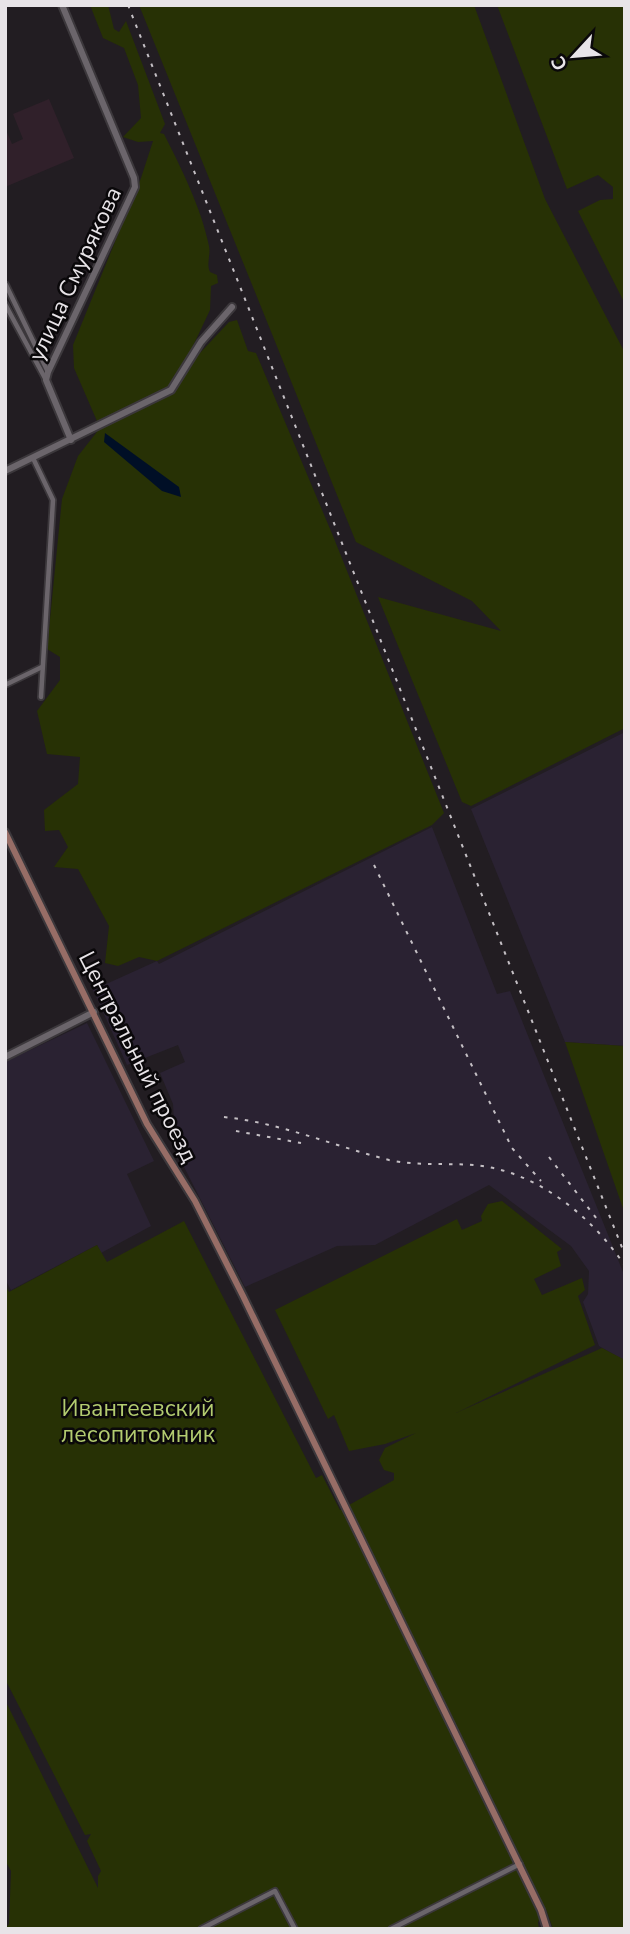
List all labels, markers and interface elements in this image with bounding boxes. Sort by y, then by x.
north arrow [539,21,609,91]
text: С [545,51,574,75]
street label: улица Смурякова [21,182,129,366]
street label: Центральный проезд [71,946,205,1168]
park label: Ивантеевский лесопитомник [61,1393,216,1450]

